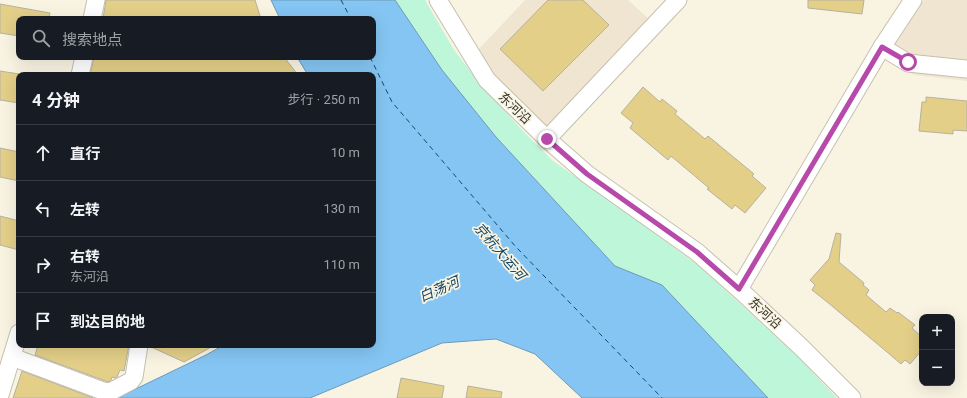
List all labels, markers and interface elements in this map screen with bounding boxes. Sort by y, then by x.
search box [16,16,376,60]
icon: search [30,27,52,49]
text: 搜索地点 [62,31,122,49]
route start [899,53,917,71]
street label: 东河沿 [496,89,534,127]
text: 4 分钟 [32,90,80,110]
text: 步行 · 250 m [288,92,360,107]
route end [538,130,556,148]
icon: ahead [32,142,54,164]
text: 直行 [70,145,100,163]
text: 10 m [331,145,360,160]
icon: left [32,198,54,220]
text: 左转 [70,201,100,219]
text: 130 m [323,201,360,216]
water label: 京杭大运河 [471,219,531,285]
text: 右转 [70,248,100,266]
icon: right [32,254,54,276]
text: 110 m [323,257,360,272]
text: 东河沿 [70,269,109,284]
water label: 白荡河 [417,272,464,305]
street label: 东河沿 [746,294,784,332]
icon: arrive [32,310,54,332]
text: 到达目的地 [70,313,145,331]
map controls [919,314,955,386]
button: + [919,314,955,350]
button: − [919,350,955,386]

